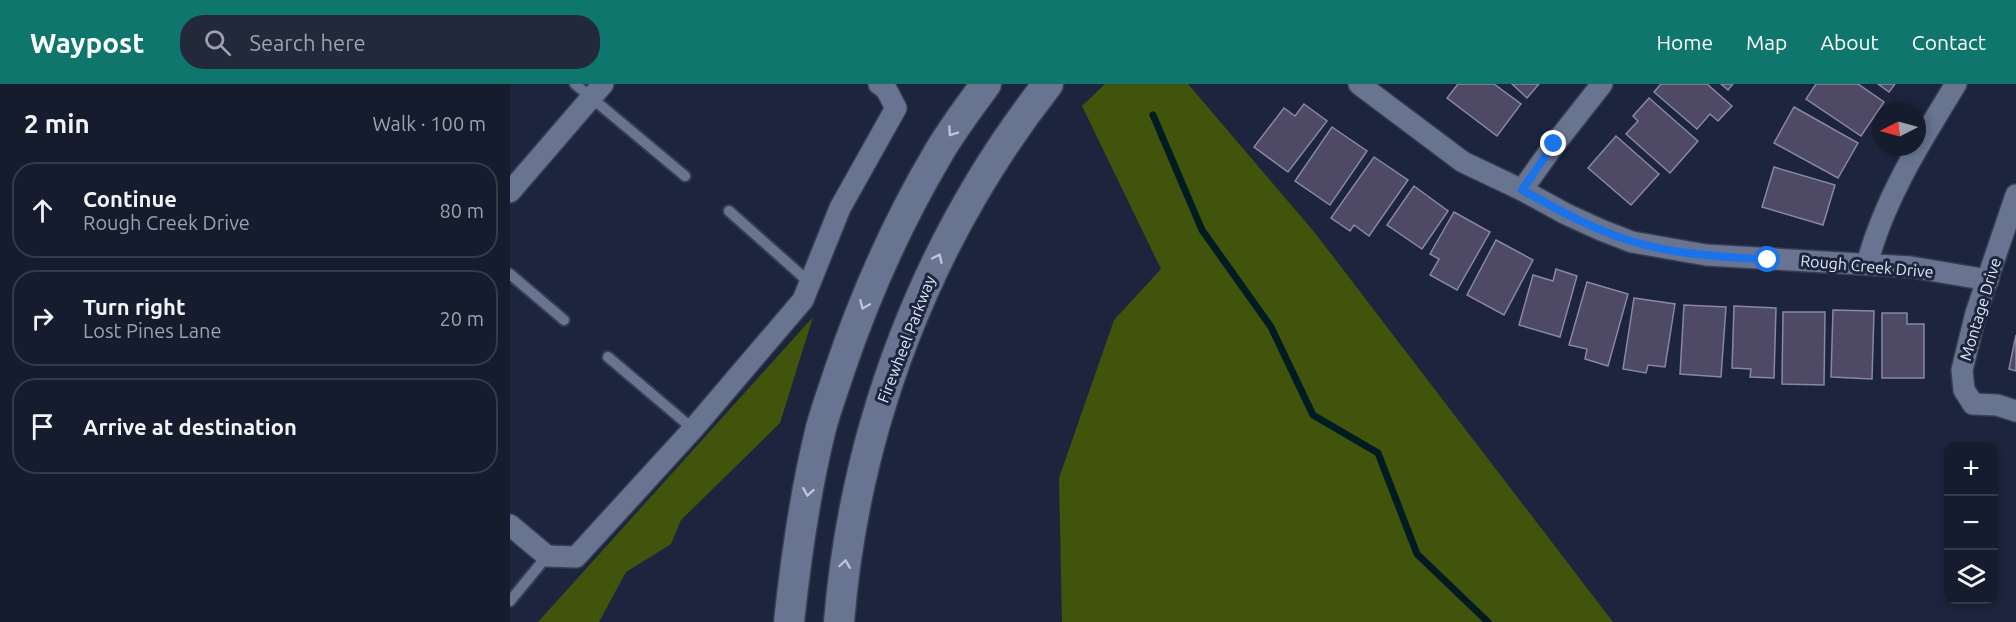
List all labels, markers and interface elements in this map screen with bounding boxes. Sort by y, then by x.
search box [180,15,600,69]
icon: search [201,26,234,59]
text: Waypost [30,27,144,58]
text: Search here [249,30,366,55]
text: Home [1656,30,1713,54]
text: Map [1746,30,1787,54]
text: About [1820,30,1879,54]
text: Contact [1912,30,1986,54]
north arrow [1872,102,1926,156]
text: 2 min [24,109,90,138]
text: Walk · 100 m [373,112,486,135]
one-way arrow [948,125,959,136]
route end [1540,130,1566,156]
text: Continue [83,186,177,211]
icon: ahead [26,194,59,227]
text: 80 m [440,199,484,222]
text: Rough Creek Drive [83,211,250,234]
route start [1754,246,1780,272]
street label: Rough Creek Drive [1800,251,1934,281]
one-way arrow [930,253,942,264]
street label: Montage Drive [1956,255,2004,363]
street label: Firewheel Parkway [874,273,939,405]
text: Turn right [83,294,185,319]
one-way arrow [859,299,871,310]
icon: right [26,302,59,335]
text: 20 m [440,307,484,330]
text: Lost Pines Lane [83,319,221,342]
icon: arrive [26,410,59,443]
text: Arrive at destination [83,414,297,439]
map controls [1944,442,1998,604]
button: + [1944,442,1998,496]
one-way arrow [802,486,815,496]
button: − [1944,496,1998,550]
button: layers [1944,550,1998,604]
one-way arrow [839,559,851,568]

